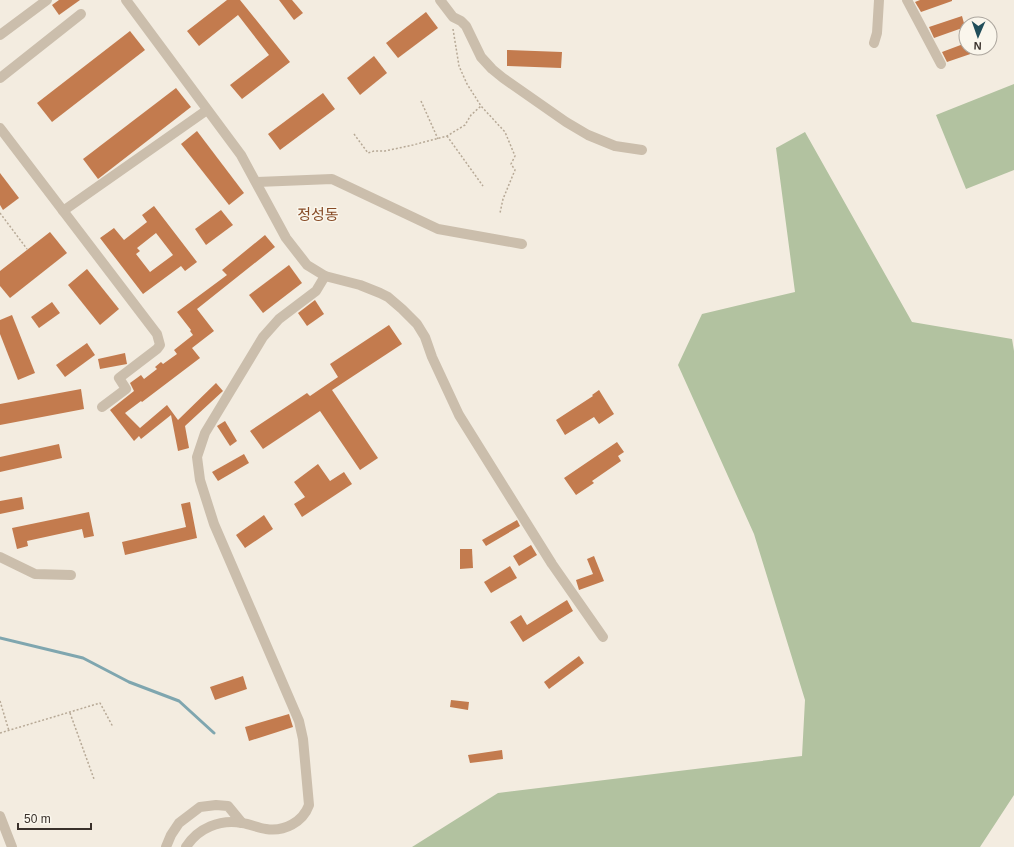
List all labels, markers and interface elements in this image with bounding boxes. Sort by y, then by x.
north arrow [958,16,998,56]
text: N [973,40,982,52]
district label: 정성동 [297,206,339,223]
scale bar [18,805,91,831]
text: 50 m [24,812,51,826]

